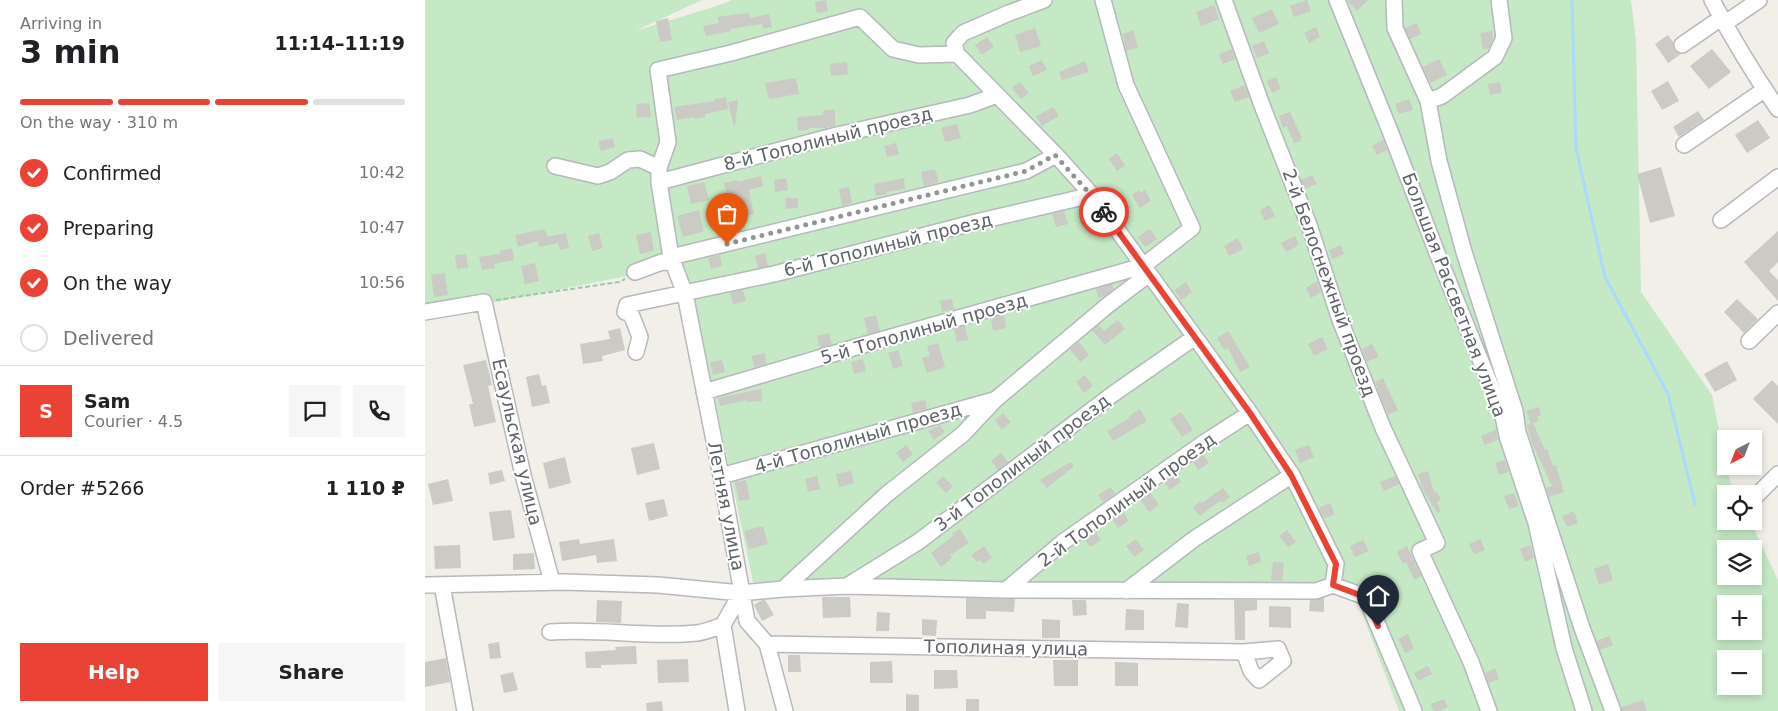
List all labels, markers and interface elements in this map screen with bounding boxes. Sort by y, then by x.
text: Arriving in [20,14,102,33]
text: 11:14–11:19 [275,32,405,54]
text: 3 min [20,33,121,71]
street label: 8-й Тополиный проезд [721,102,934,175]
text: On the way · 310 m [20,113,178,132]
icon: check [20,159,48,187]
text: Confirmed [63,162,162,184]
text: 10:42 [359,163,405,182]
street label: 2-й Белоснежный проезд [1278,166,1381,400]
street label: Большая Рассветная улица [1398,170,1511,420]
courier [1079,187,1129,237]
pin [706,193,748,244]
icon: bike [1090,198,1118,226]
icon: bag [713,200,741,228]
street label: 6-й Тополиный проезд [781,208,994,281]
icon: check [20,214,48,242]
text: Preparing [63,217,154,239]
text: 10:47 [359,218,405,237]
icon: check [20,269,48,297]
text: On the way [63,272,172,294]
text: 10:56 [359,273,405,292]
street label: 5-й Тополиный проезд [818,289,1030,368]
text: Delivered [63,327,154,349]
street label: Есаульская улица [488,356,547,527]
button: chat [289,385,341,437]
button: phone [353,385,405,437]
text: Sam [84,390,130,412]
street label: 3-й Тополиный проезд [930,390,1113,535]
street label: 4-й Тополиный проезд [752,398,964,477]
text: S [39,400,53,422]
text: Courier · 4.5 [84,412,183,431]
street label: 2-й Тополиный проезд [1034,428,1219,571]
north arrow [1717,430,1763,475]
map controls [1717,430,1762,695]
street label: Летняя улица [704,439,749,572]
text: Order #5266 [20,477,144,499]
text: 1 110 ₽ [326,477,405,499]
button: locate [1717,485,1762,530]
button: layers [1717,540,1762,585]
pin [1357,575,1399,626]
icon: home [1364,582,1392,610]
button: + [1717,595,1762,640]
street label: Тополиная улица [923,636,1088,659]
button: Help [20,643,208,701]
button: Share [218,643,405,701]
button: − [1717,650,1762,695]

